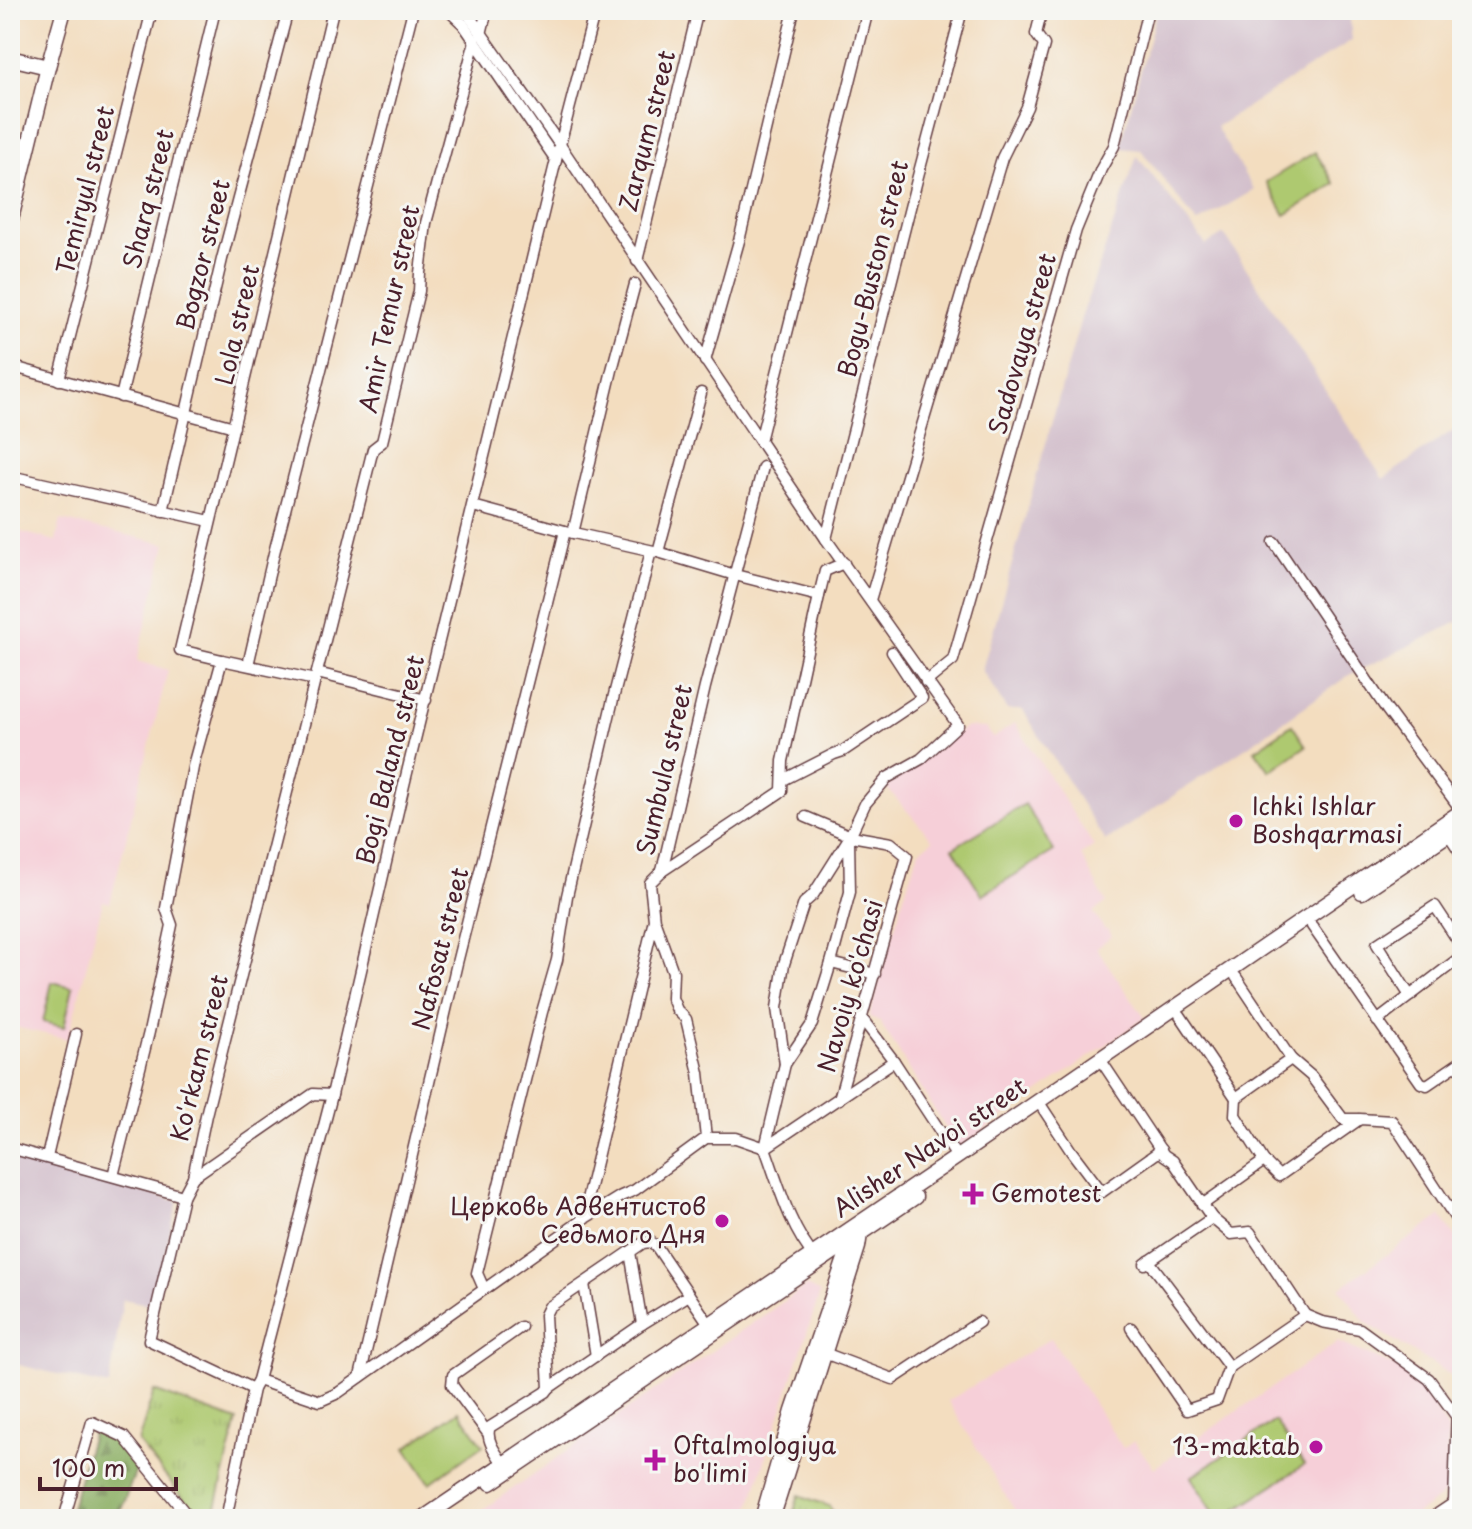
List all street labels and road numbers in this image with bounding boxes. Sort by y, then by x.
street label: Zarqum street [609,46,684,215]
street label: Temiryul street [46,102,122,277]
street label: Sharq street [112,125,182,272]
street label: Bogu-Buston street [828,156,916,381]
street label: Bogzor street [166,175,238,334]
street label: Amir Temur street [348,201,428,416]
street label: Sadovaya street [978,249,1064,438]
street label: Lola street [205,261,267,388]
street label: Bogi Baland street [346,651,433,868]
street label: Sumbula street [626,680,700,859]
street label: Nafosat street [401,863,477,1034]
street label: Navoiy ko'chasi [807,895,891,1076]
street label: Ko'rkam street [160,970,236,1145]
street label: Alisher Navoi street [825,1068,1033,1225]

